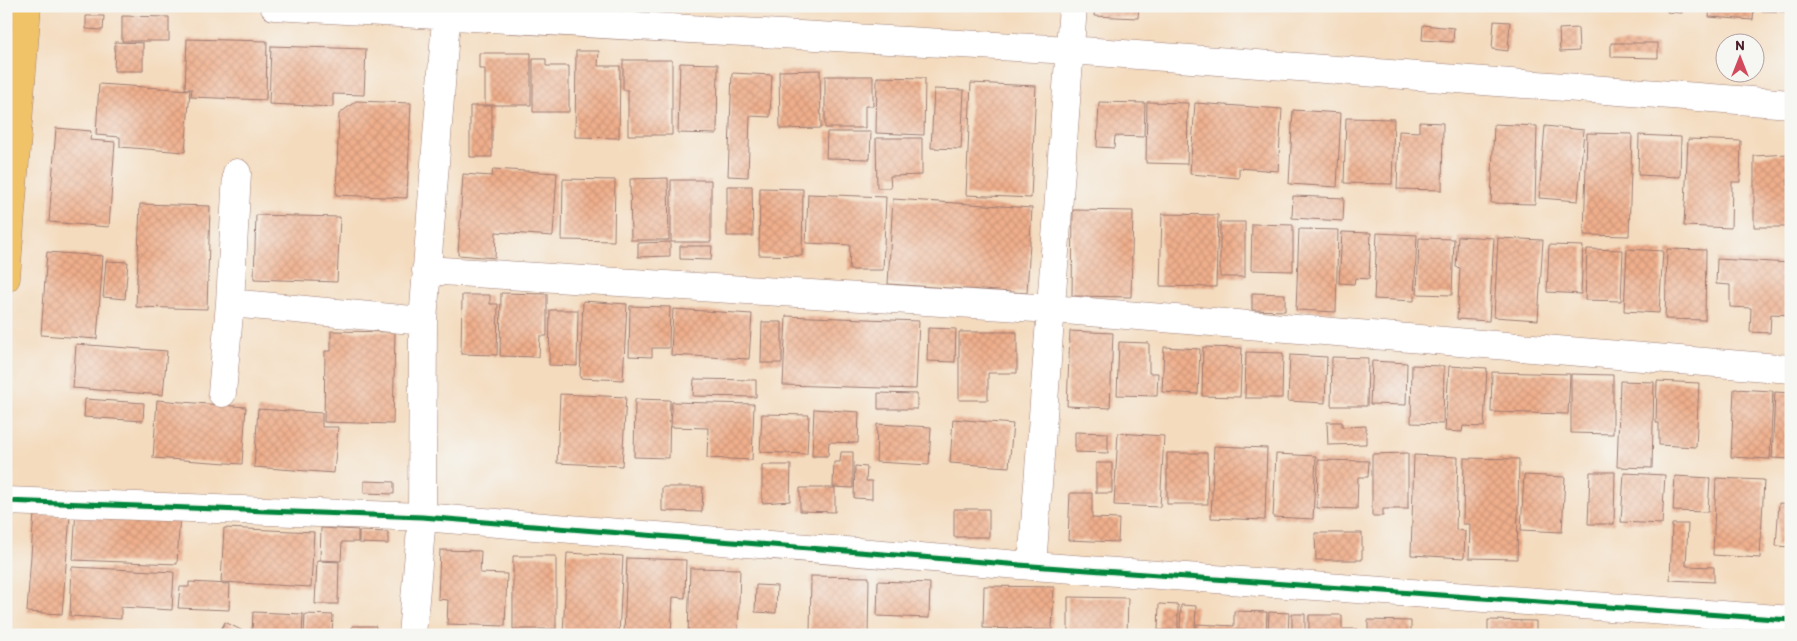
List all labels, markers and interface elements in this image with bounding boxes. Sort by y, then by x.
north arrow [1714,32,1764,82]
text: N [1735,37,1745,54]

